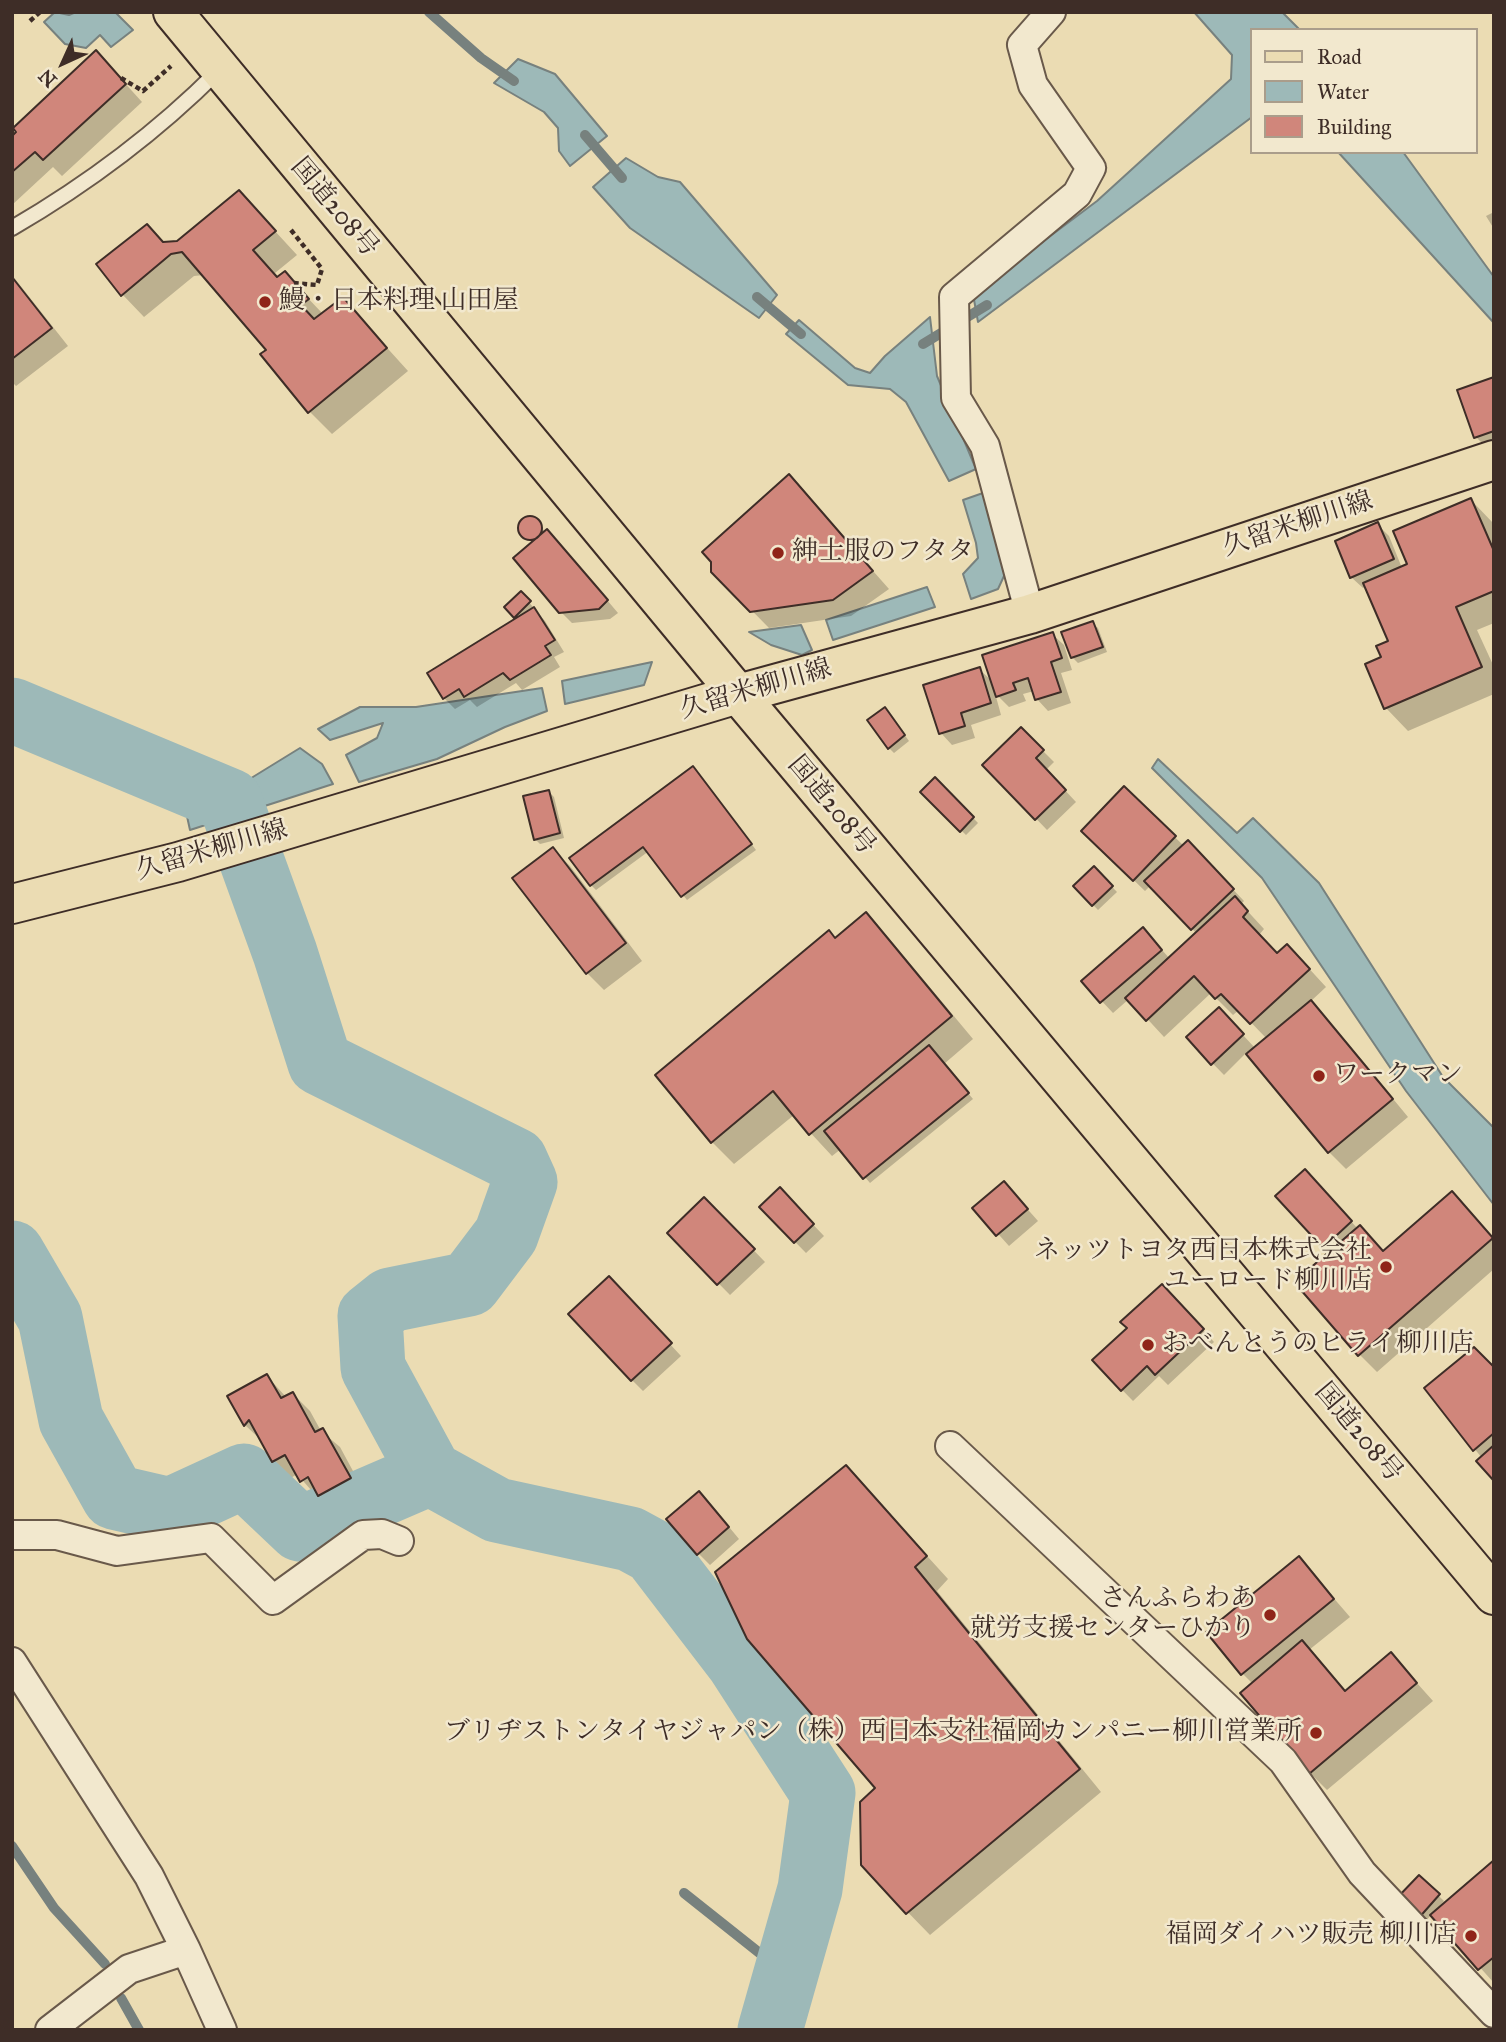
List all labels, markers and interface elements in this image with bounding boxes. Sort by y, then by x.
north arrow [28,28,98,98]
legend [1250,28,1478,154]
text: Road [1317,44,1362,70]
text: N [34,64,62,92]
text: Water [1317,79,1369,105]
text: Building [1317,114,1391,140]
street label: 国道208号 [284,152,384,264]
place label: 鰻・日本料理 山田屋 [279,286,519,318]
marker: 鰻・日本料理 山田屋 [257,294,273,310]
street label: 久留米柳川線 [1219,486,1377,564]
place label: 紳士服のフタタ [792,537,974,569]
marker: 紳士服のフタタ [770,545,786,561]
street label: 久留米柳川線 [677,654,835,726]
street label: 国道208号 [781,750,881,862]
street label: 久留米柳川線 [133,815,291,887]
place label: ワークマン [1333,1060,1463,1092]
marker: ワークマン [1311,1068,1327,1084]
place label: ネッツトヨタ西日本株式会社 ユーロード柳川店 [1034,1236,1372,1298]
marker: ネッツトヨタ西日本株式会社 ユーロード柳川店 [1378,1259,1394,1275]
place label: おべんとうのヒライ柳川店 [1162,1329,1474,1361]
marker: おべんとうのヒライ柳川店 [1140,1337,1156,1353]
street label: 国道208号 [1308,1377,1408,1489]
place label: さんふらわあ 就労支援センターひかり [970,1584,1256,1646]
marker: さんふらわあ 就労支援センターひかり [1262,1607,1278,1623]
place label: ブリヂストンタイヤジャパン（株）西日本支社福岡カンパニー柳川営業所 [444,1717,1302,1749]
marker: ブリヂストンタイヤジャパン（株）西日本支社福岡カンパニー柳川営業所 [1308,1725,1324,1741]
place label: 福岡ダイハツ販売 柳川店 [1165,1920,1457,1952]
marker: 福岡ダイハツ販売 柳川店 [1463,1928,1479,1944]

